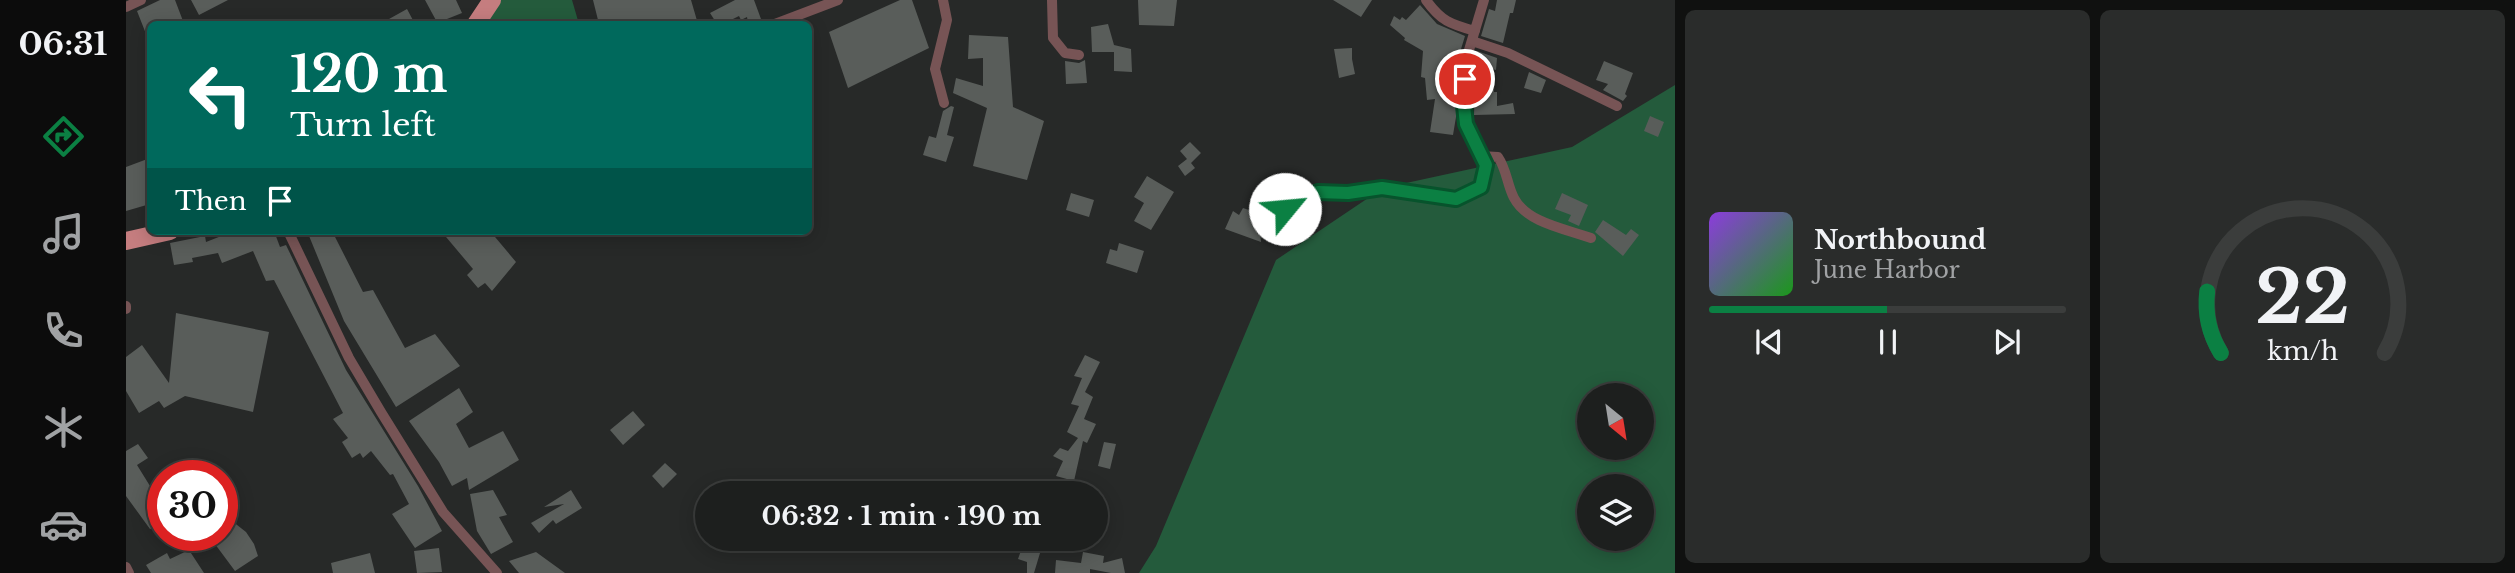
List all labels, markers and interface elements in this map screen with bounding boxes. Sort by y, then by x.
text: 06:31 [18,24,108,64]
text: 120 m [290,44,448,105]
icon: left [175,49,266,140]
pin [1435,49,1495,109]
icon: arrive [1446,60,1484,98]
text: Turn left [290,105,436,145]
icon: directions [39,112,88,161]
position arrow [1248,172,1322,246]
icon: arrive [261,182,299,220]
text: Then [175,185,247,217]
icon: music [39,209,88,258]
text: Northbound [1814,224,1986,256]
text: 22 [2255,252,2350,343]
text: June Harbor [1814,256,1960,284]
icon: phone [39,306,88,355]
icon: previous [1750,323,1788,361]
icon: pause [1869,323,1907,361]
icon: next [1988,323,2026,361]
text: km/h [2267,335,2338,366]
north arrow [1577,383,1654,460]
map controls [1577,383,1654,551]
icon: climate [39,403,88,452]
speed limit sign: 30 [147,460,238,551]
button: layers [1577,474,1654,551]
icon: car [39,500,88,549]
text: 06:32 · 1 min · 190 m [762,500,1041,532]

